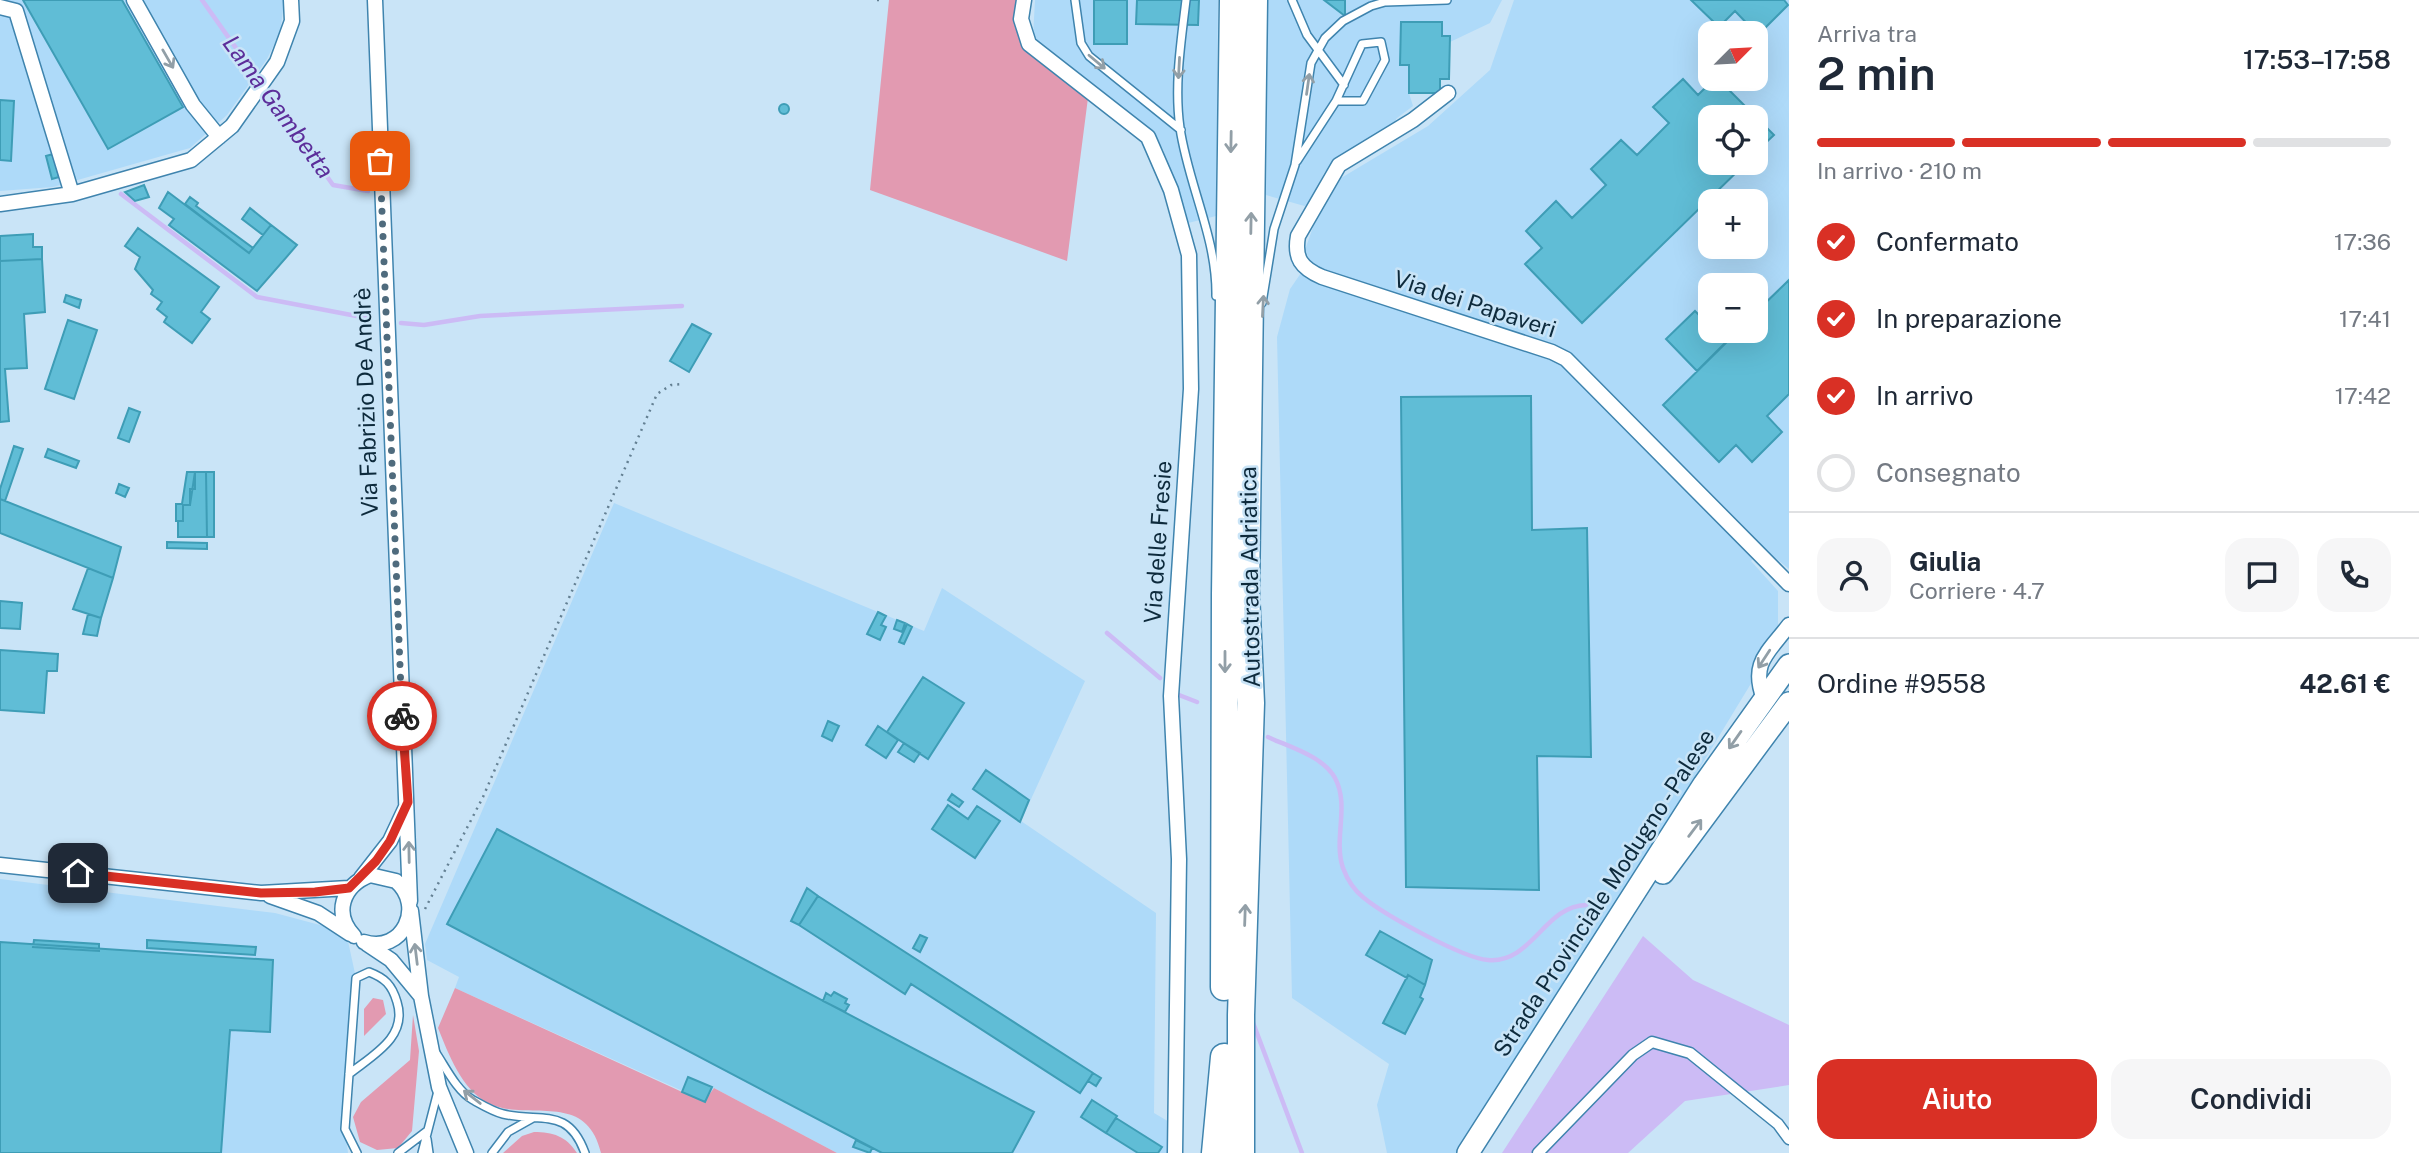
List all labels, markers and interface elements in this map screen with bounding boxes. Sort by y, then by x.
text: Arriva tra [1817,20,1917,47]
north arrow [1698,21,1768,91]
map controls [1698,21,1768,343]
water label: Lama Gambetta [218,29,340,183]
text: 17:53–17:58 [2243,44,2391,75]
text: 2 min [1817,46,1936,100]
one-way arrow [161,49,175,69]
one-way arrow [1087,54,1105,70]
one-way arrow [1172,56,1185,79]
one-way arrow [1302,73,1315,96]
button: locate [1698,105,1768,175]
one-way arrow [1224,130,1238,153]
pin [350,131,410,191]
icon: bag [361,142,399,180]
text: In arrivo · 210 m [1817,157,1982,184]
button: + [1698,189,1768,259]
one-way arrow [1244,211,1258,234]
icon: check [1817,223,1855,261]
text: Confermato [1876,226,2019,257]
text: 17:36 [2334,228,2391,255]
street label: Via dei Papaveri [1390,265,1560,343]
button: − [1698,273,1768,343]
street label: Via Fabrizio De Andrè [348,287,383,517]
one-way arrow [1256,295,1269,318]
icon: check [1817,300,1855,338]
text: In preparazione [1876,303,2062,334]
text: 17:41 [2339,305,2391,332]
icon: check [1817,377,1855,415]
text: In arrivo [1876,380,1973,411]
text: 17:42 [2335,382,2391,409]
text: Consegnato [1876,457,2021,488]
street label: Via delle Fresie [1138,460,1177,624]
street label: Autostrada Adriatica [1234,466,1265,688]
button: person [1817,538,1891,612]
button: chat [2225,538,2299,612]
button: phone [2317,538,2391,612]
text: Giulia [1909,546,1981,577]
text: Corriere · 4.7 [1909,577,2045,604]
one-way arrow [1756,649,1770,669]
one-way arrow [1218,651,1232,674]
text: Ordine #9558 [1817,668,1986,699]
text: 42.61 € [2299,668,2391,699]
courier [367,681,437,751]
icon: bike [383,697,421,735]
street label: Strada Provinciale Modugno - Palese [1487,724,1720,1062]
one-way arrow [1728,730,1742,749]
one-way arrow [1688,819,1702,838]
one-way arrow [402,840,416,863]
pin [48,843,108,903]
icon: home [59,854,97,892]
one-way arrow [1238,904,1251,927]
one-way arrow [409,943,422,966]
button: Aiuto [1817,1059,2097,1139]
button: Condividi [2111,1059,2391,1139]
one-way arrow [462,1090,481,1105]

